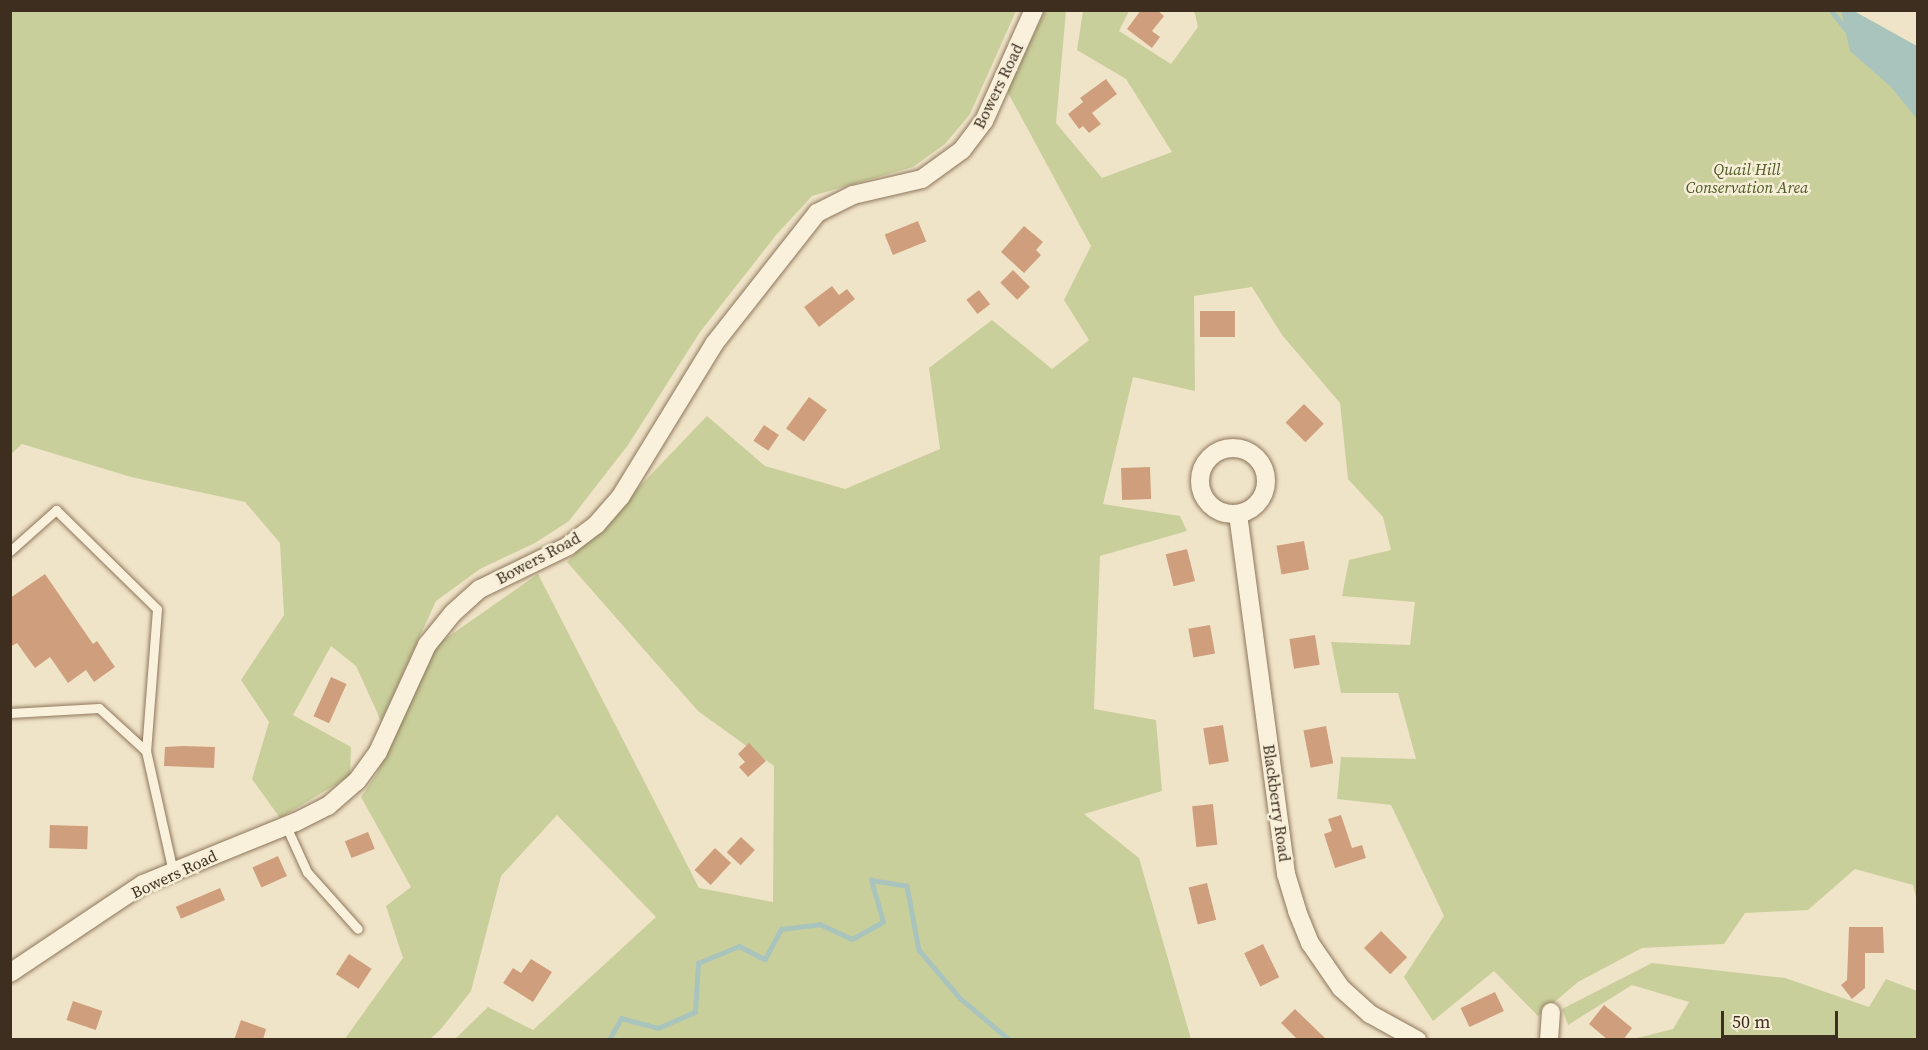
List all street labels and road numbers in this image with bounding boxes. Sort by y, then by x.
street label: Bowers Road [969,40,1027,132]
street label: Bowers Road [493,528,583,588]
street label: Blackberry Road [1259,743,1295,863]
street label: Bowers Road [128,846,220,902]

